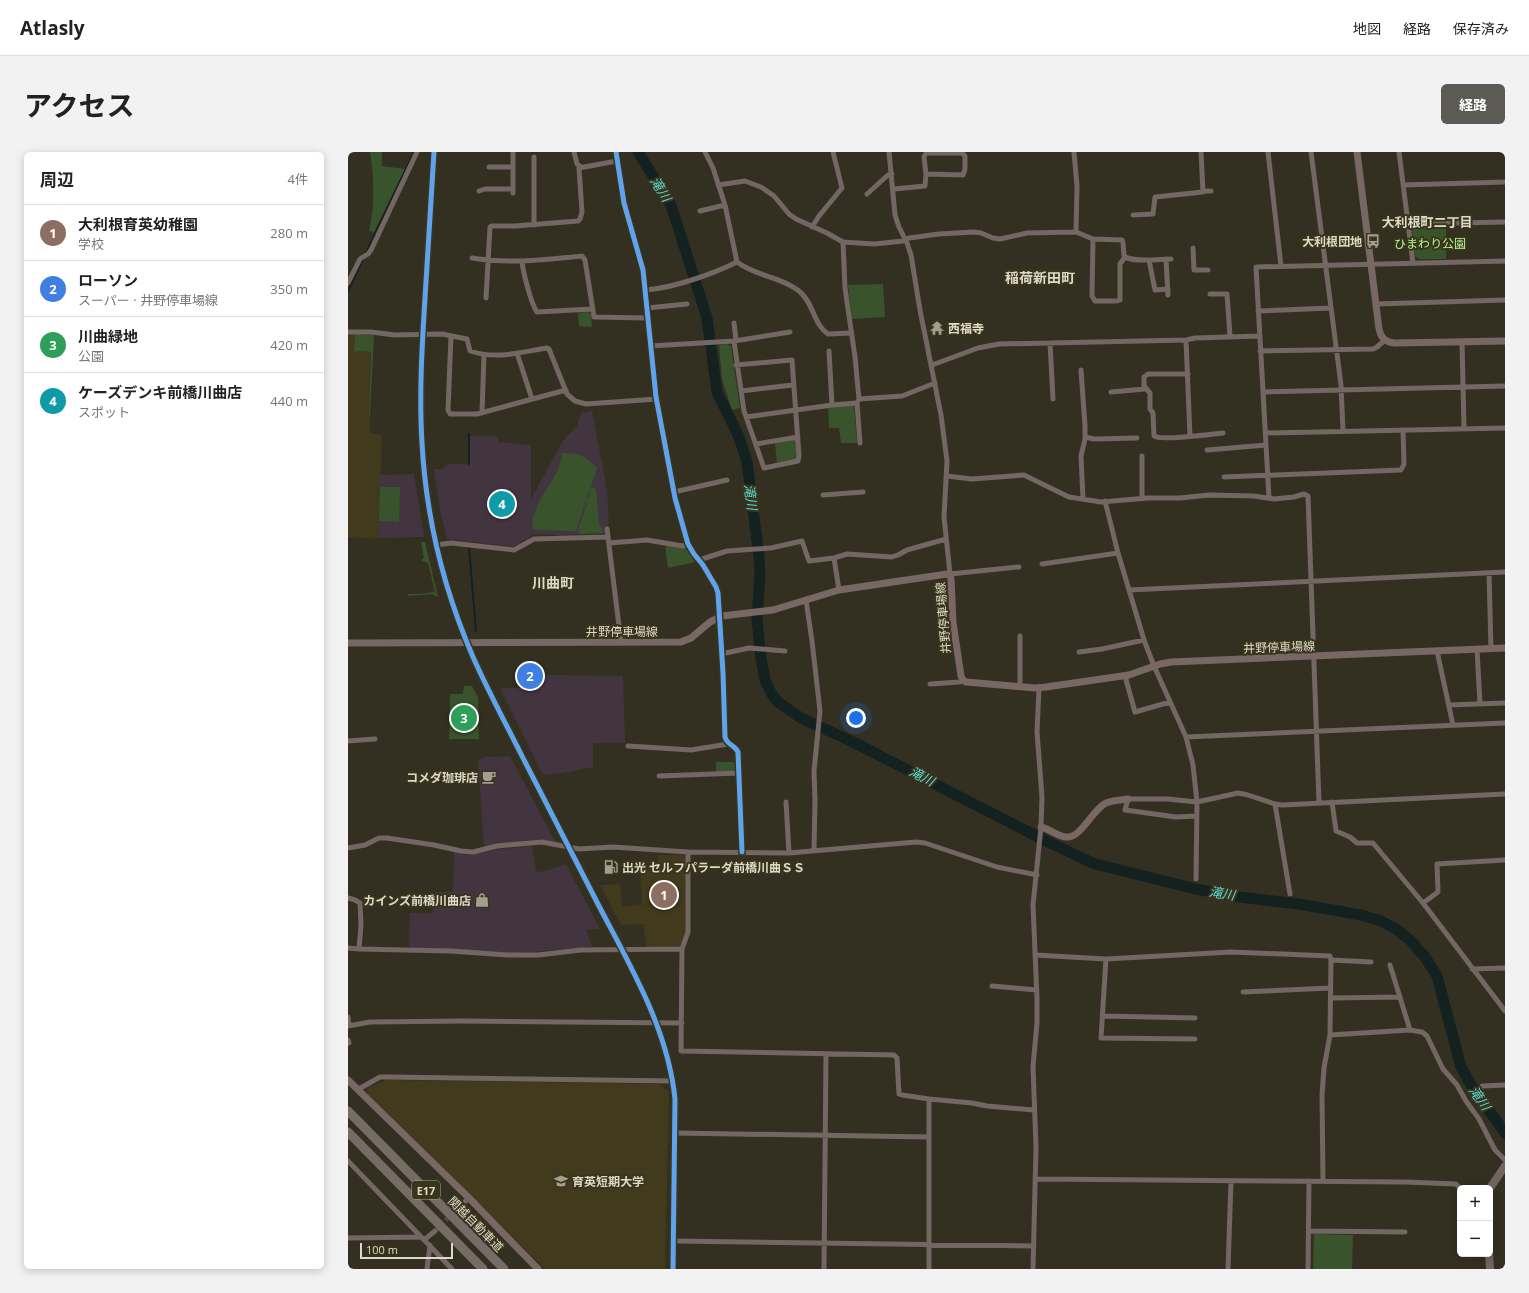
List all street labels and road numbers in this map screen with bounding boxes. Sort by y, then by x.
street label: 井野停車場線 [931,581,955,655]
street label: 井野停車場線 [586,623,658,640]
street label: 井野停車場線 [1243,637,1315,657]
road number: E17 [412,1181,440,1199]
street label: 関越自動車道 [445,1193,507,1255]

